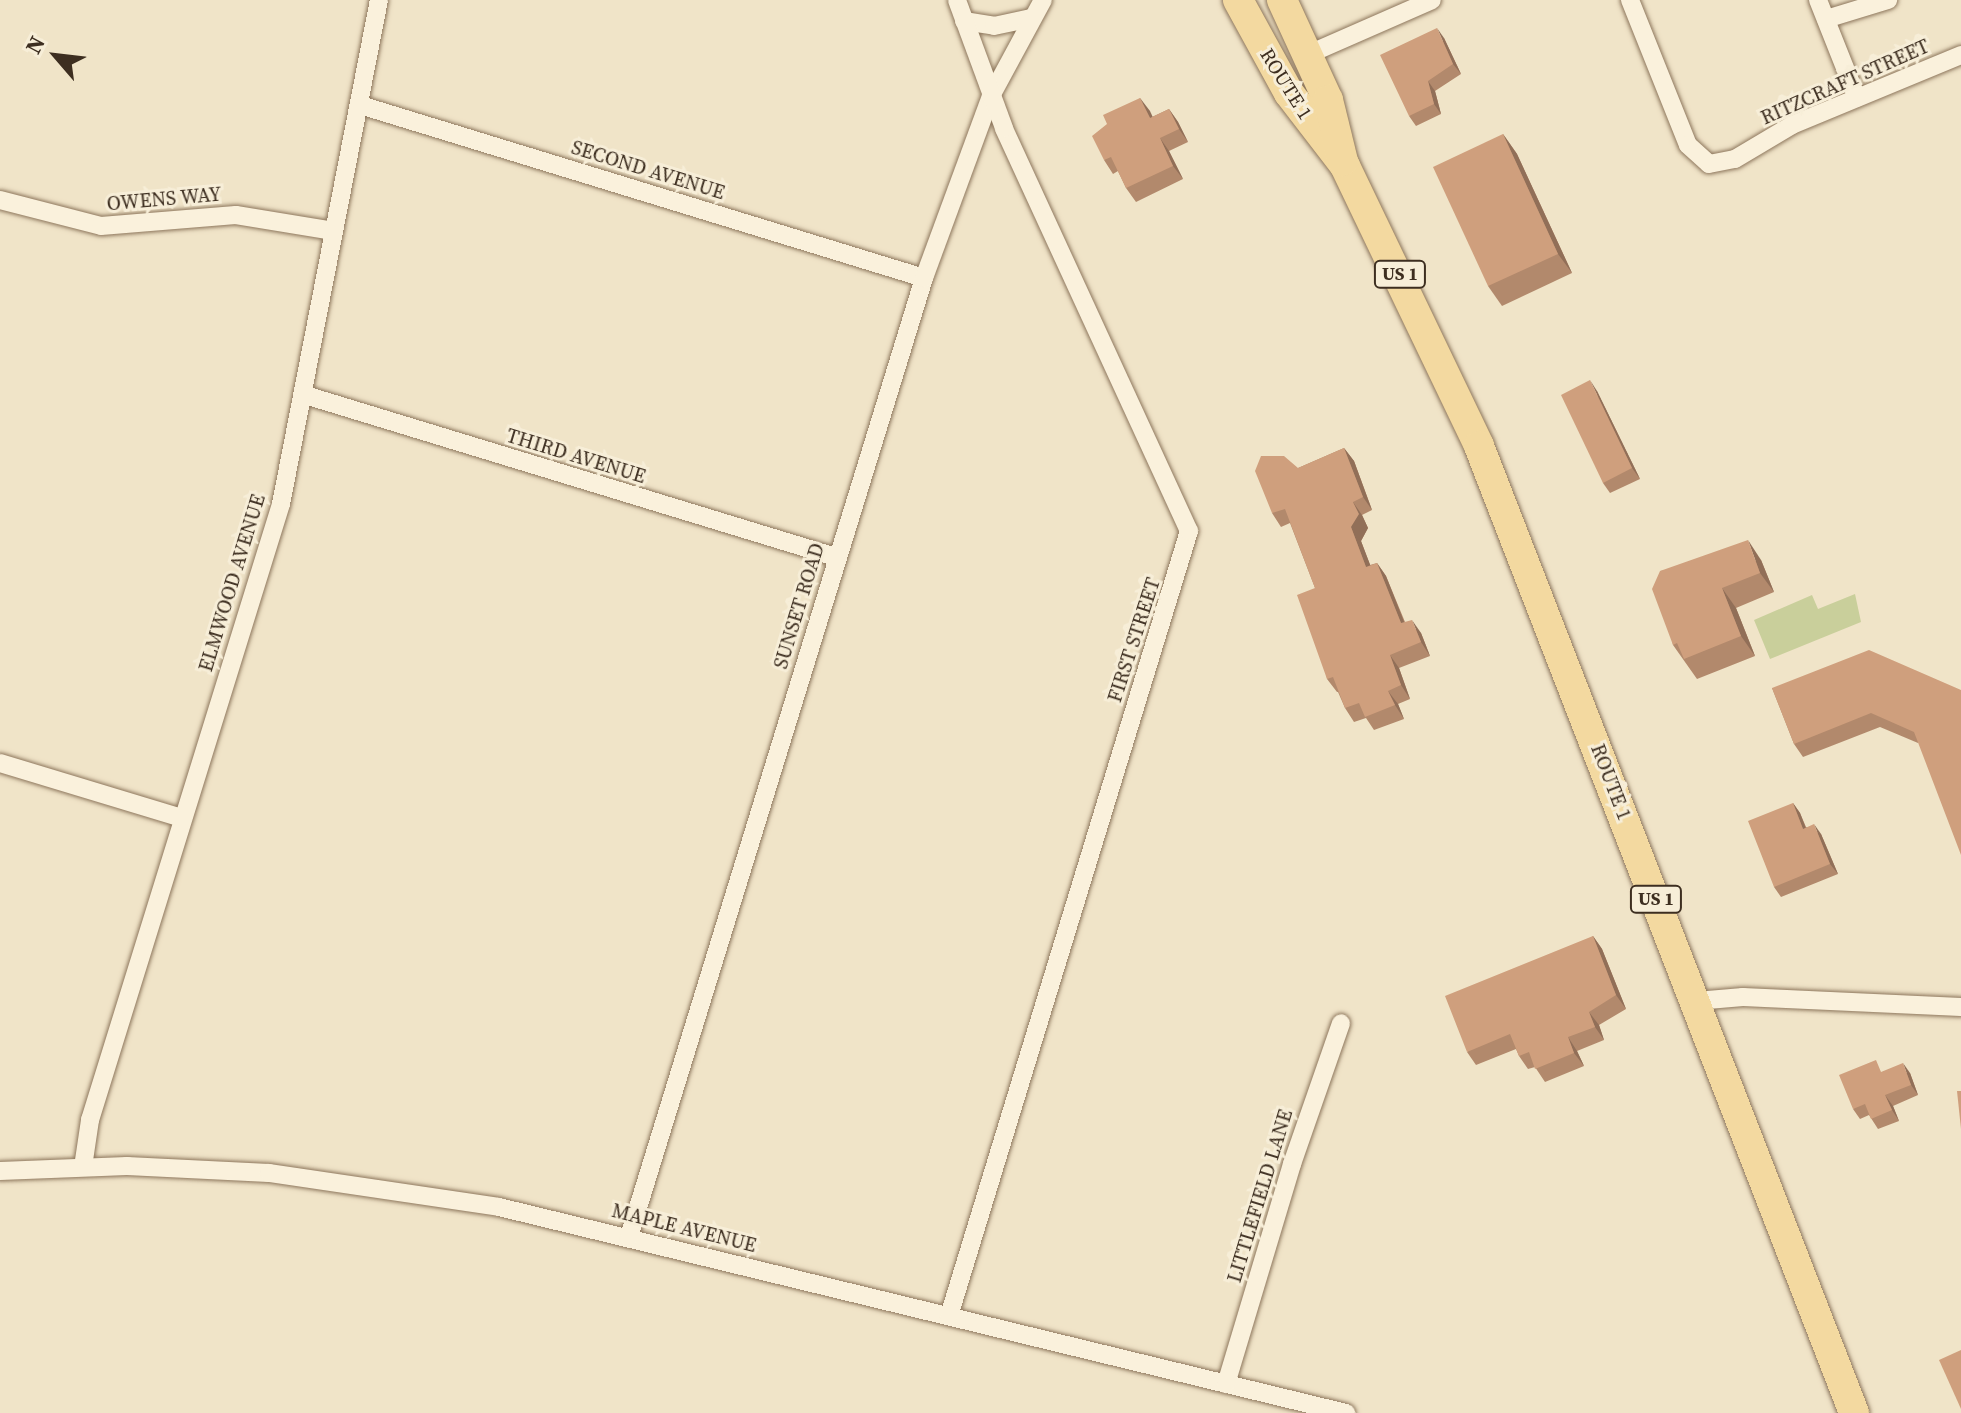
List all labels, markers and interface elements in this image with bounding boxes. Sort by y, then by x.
north arrow [16,16,96,96]
text: N [18,31,52,59]
street label: RITZCRAFT STREET [1757,34,1933,130]
street label: ROUTE 1 [1255,44,1317,124]
street label: SECOND AVENUE [568,135,728,205]
street label: OWENS WAY [105,182,223,216]
road number: US 1 [1372,260,1428,288]
street label: THIRD AVENUE [504,423,648,489]
street label: ELMWOOD AVENUE [194,491,270,675]
street label: SUNSET ROAD [768,540,830,672]
street label: FIRST STREET [1103,575,1165,705]
street label: ROUTE 1 [1586,741,1636,823]
road number: US 1 [1628,885,1684,913]
street label: LITTLEFIELD LANE [1222,1107,1298,1285]
street label: MAPLE AVENUE [609,1198,759,1258]

